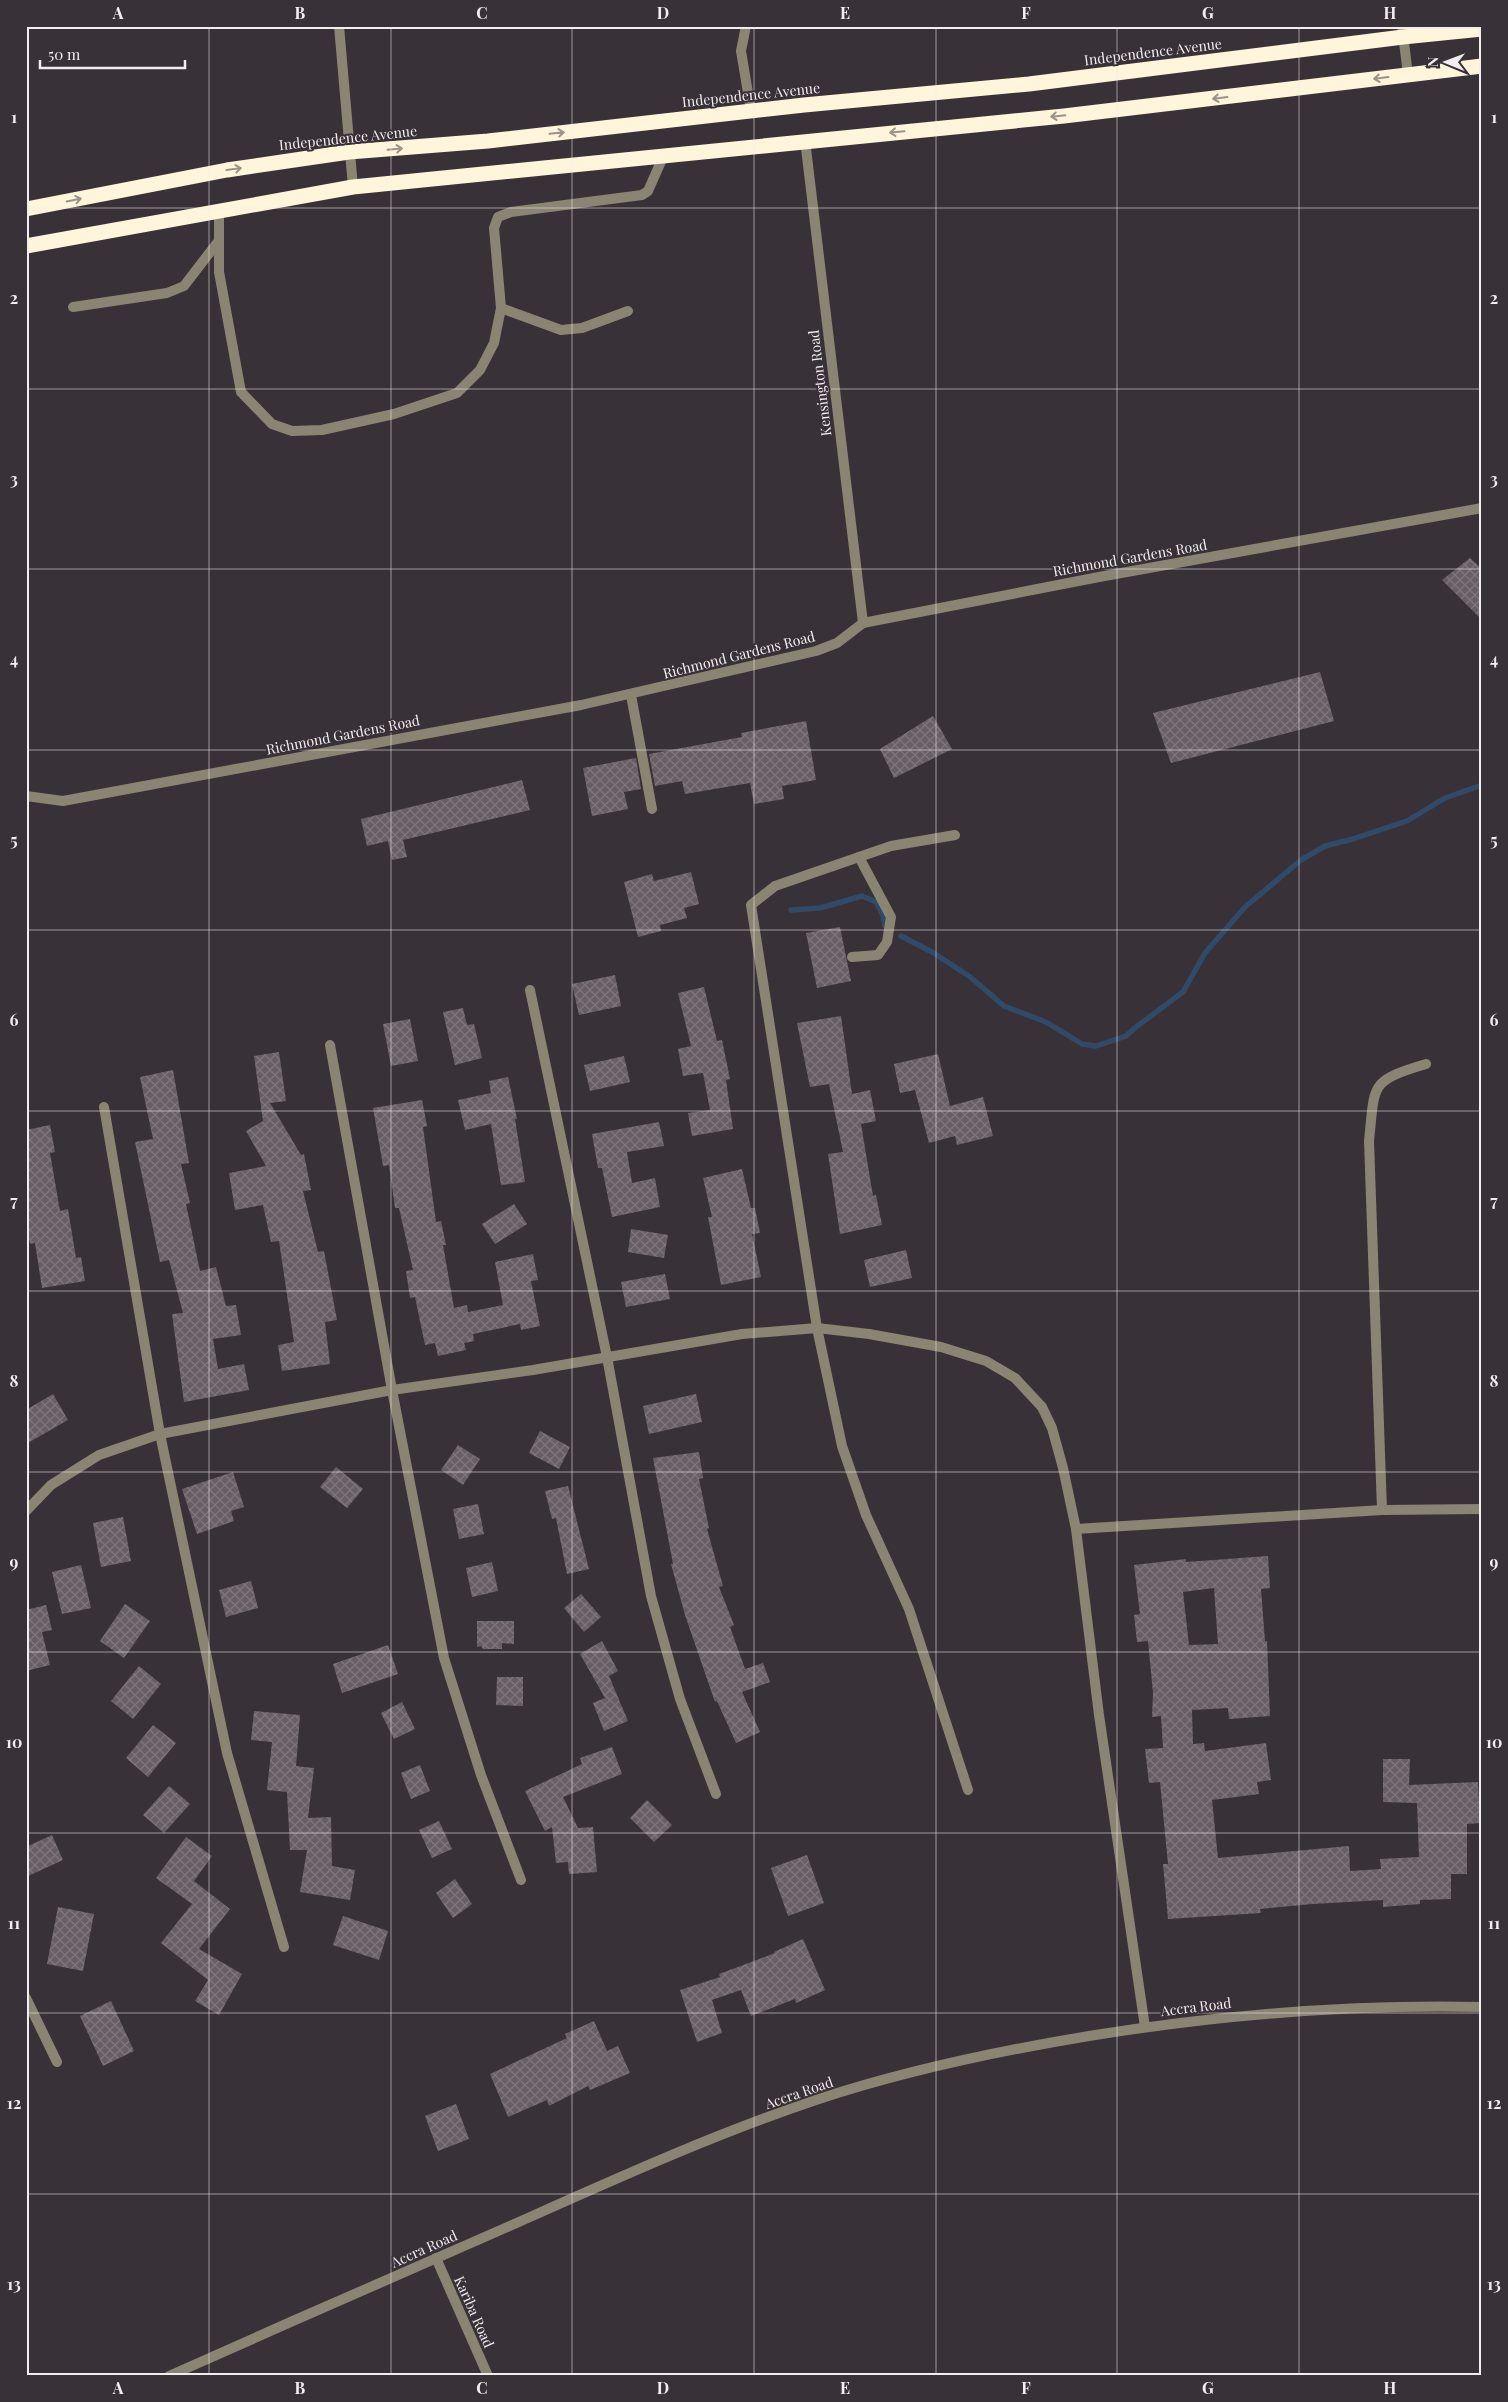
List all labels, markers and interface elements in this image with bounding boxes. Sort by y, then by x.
text: A [112,2,124,23]
text: B [295,2,306,23]
text: C [476,2,488,23]
text: D [657,2,669,23]
text: E [840,2,850,23]
text: F [1021,2,1031,23]
text: G [1202,2,1214,23]
text: H [1384,2,1397,23]
street label: Independence Avenue [1083,34,1223,69]
scale bar [40,38,185,70]
north arrow [1420,38,1470,88]
text: 50 m [48,44,81,64]
text: N [1423,57,1442,67]
one-way arrow [1374,73,1390,83]
street label: Independence Avenue [681,78,821,111]
one-way arrow [1212,93,1228,103]
text: 1 [11,106,17,127]
text: 1 [1491,106,1497,127]
one-way arrow [1051,111,1067,121]
street label: Independence Avenue [278,121,418,154]
one-way arrow [889,127,905,137]
one-way arrow [548,128,564,138]
one-way arrow [387,144,403,153]
one-way arrow [225,164,241,174]
one-way arrow [66,194,82,204]
text: 2 [10,287,18,308]
text: 2 [1490,287,1498,308]
street label: Kensington Road [804,329,835,437]
text: 3 [10,468,18,489]
text: 3 [1490,468,1498,489]
street label: Richmond Gardens Road [1051,535,1208,580]
street label: Richmond Gardens Road [661,626,817,683]
text: 4 [10,648,18,669]
text: 4 [1490,648,1498,669]
street label: Richmond Gardens Road [264,710,421,759]
text: 5 [10,829,18,850]
text: 5 [1490,829,1498,850]
text: 6 [10,1009,19,1030]
text: 6 [1490,1009,1499,1030]
text: 7 [10,1190,18,1211]
text: 7 [1490,1190,1498,1211]
text: 8 [10,1370,19,1391]
text: 8 [1490,1370,1499,1391]
text: 9 [10,1551,19,1572]
text: 9 [1490,1551,1499,1572]
text: 10 [6,1731,22,1752]
text: 10 [1486,1731,1502,1752]
text: 11 [8,1912,20,1933]
text: 11 [1488,1912,1500,1933]
street label: Accra Road [1159,1993,1232,2020]
street label: Accra Road [761,2072,835,2113]
text: 12 [7,2092,21,2113]
text: 12 [1487,2092,1501,2113]
street label: Accra Road [387,2225,460,2272]
text: 13 [7,2273,21,2294]
street label: Kariba Road [450,2273,499,2351]
text: 13 [1487,2273,1501,2294]
text: A [112,2377,124,2398]
text: B [295,2377,306,2398]
text: C [476,2377,488,2398]
text: D [657,2377,669,2398]
text: E [840,2377,850,2398]
text: F [1021,2377,1031,2398]
text: G [1202,2377,1214,2398]
text: H [1384,2377,1397,2398]

